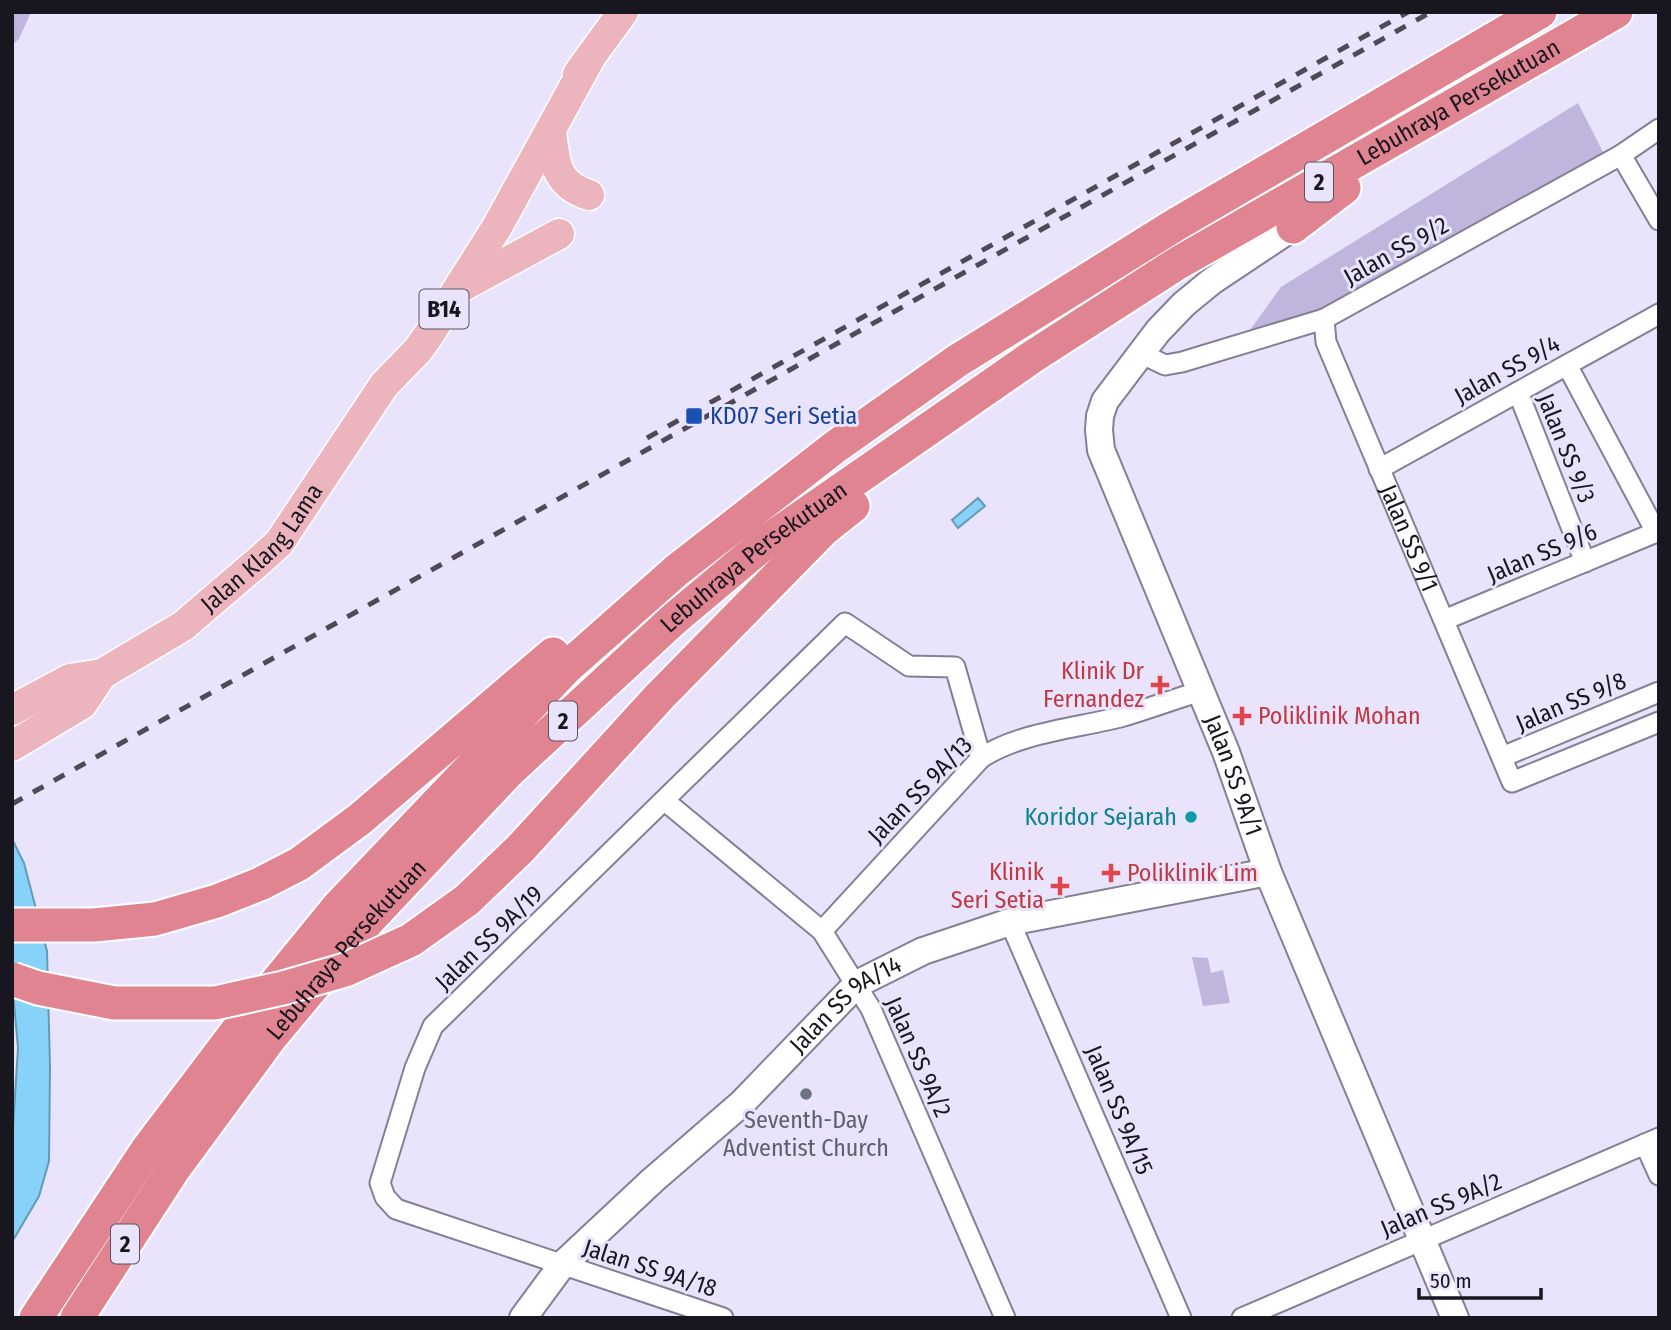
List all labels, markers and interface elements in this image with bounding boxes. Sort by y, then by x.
street label: Lebuhraya Persekutuan [1352,33,1565,171]
road number: 2 [1305,162,1333,202]
street label: Jalan SS 9/2 [1339,211,1453,291]
road number: B14 [420,290,468,328]
street label: Jalan SS 9/4 [1450,330,1564,410]
street label: Jalan SS 9/3 [1531,389,1601,507]
place label: KD07 Seri Setia [710,402,857,430]
marker: KD07 Seri Setia [684,406,704,426]
street label: Lebuhraya Persekutuan [655,476,852,639]
street label: Jalan Klang Lama [195,478,328,618]
street label: Jalan SS 9/1 [1374,480,1444,596]
street label: Jalan SS 9/6 [1483,517,1601,589]
place label: Klinik Dr Fernandez [1043,657,1145,713]
street label: Jalan SS 9/8 [1512,666,1630,738]
marker: Klinik Dr Fernandez [1150,675,1170,695]
road number: 2 [549,702,577,740]
place label: Poliklinik Mohan [1258,702,1421,730]
marker: Poliklinik Mohan [1232,706,1252,726]
street label: Jalan SS 9A/1 [1198,711,1268,839]
street label: Jalan SS 9A/13 [862,731,978,849]
place label: Koridor Sejarah [1024,803,1177,831]
marker: Koridor Sejarah [1183,809,1199,825]
street label: Lebuhraya Persekutuan [261,854,432,1045]
place label: Klinik Seri Setia [951,858,1045,914]
place label: Poliklinik Lim [1127,859,1258,887]
marker: Poliklinik Lim [1101,863,1121,883]
marker: Klinik Seri Setia [1050,876,1070,896]
street label: Jalan SS 9A/19 [430,880,548,996]
street label: Jalan SS 9A/14 [784,950,906,1059]
street label: Jalan SS 9A/2 [879,993,957,1121]
street label: Jalan SS 9A/15 [1079,1041,1159,1179]
marker: Seventh-Day Adventist Church [798,1086,814,1102]
place label: Seventh-Day Adventist Church [723,1106,889,1162]
street label: Jalan SS 9A/2 [1376,1167,1506,1243]
road number: 2 [111,1224,139,1264]
street label: Jalan SS 9A/18 [580,1233,720,1303]
scale bar [1419,1256,1542,1300]
text: 50 m [1430,1268,1472,1294]

